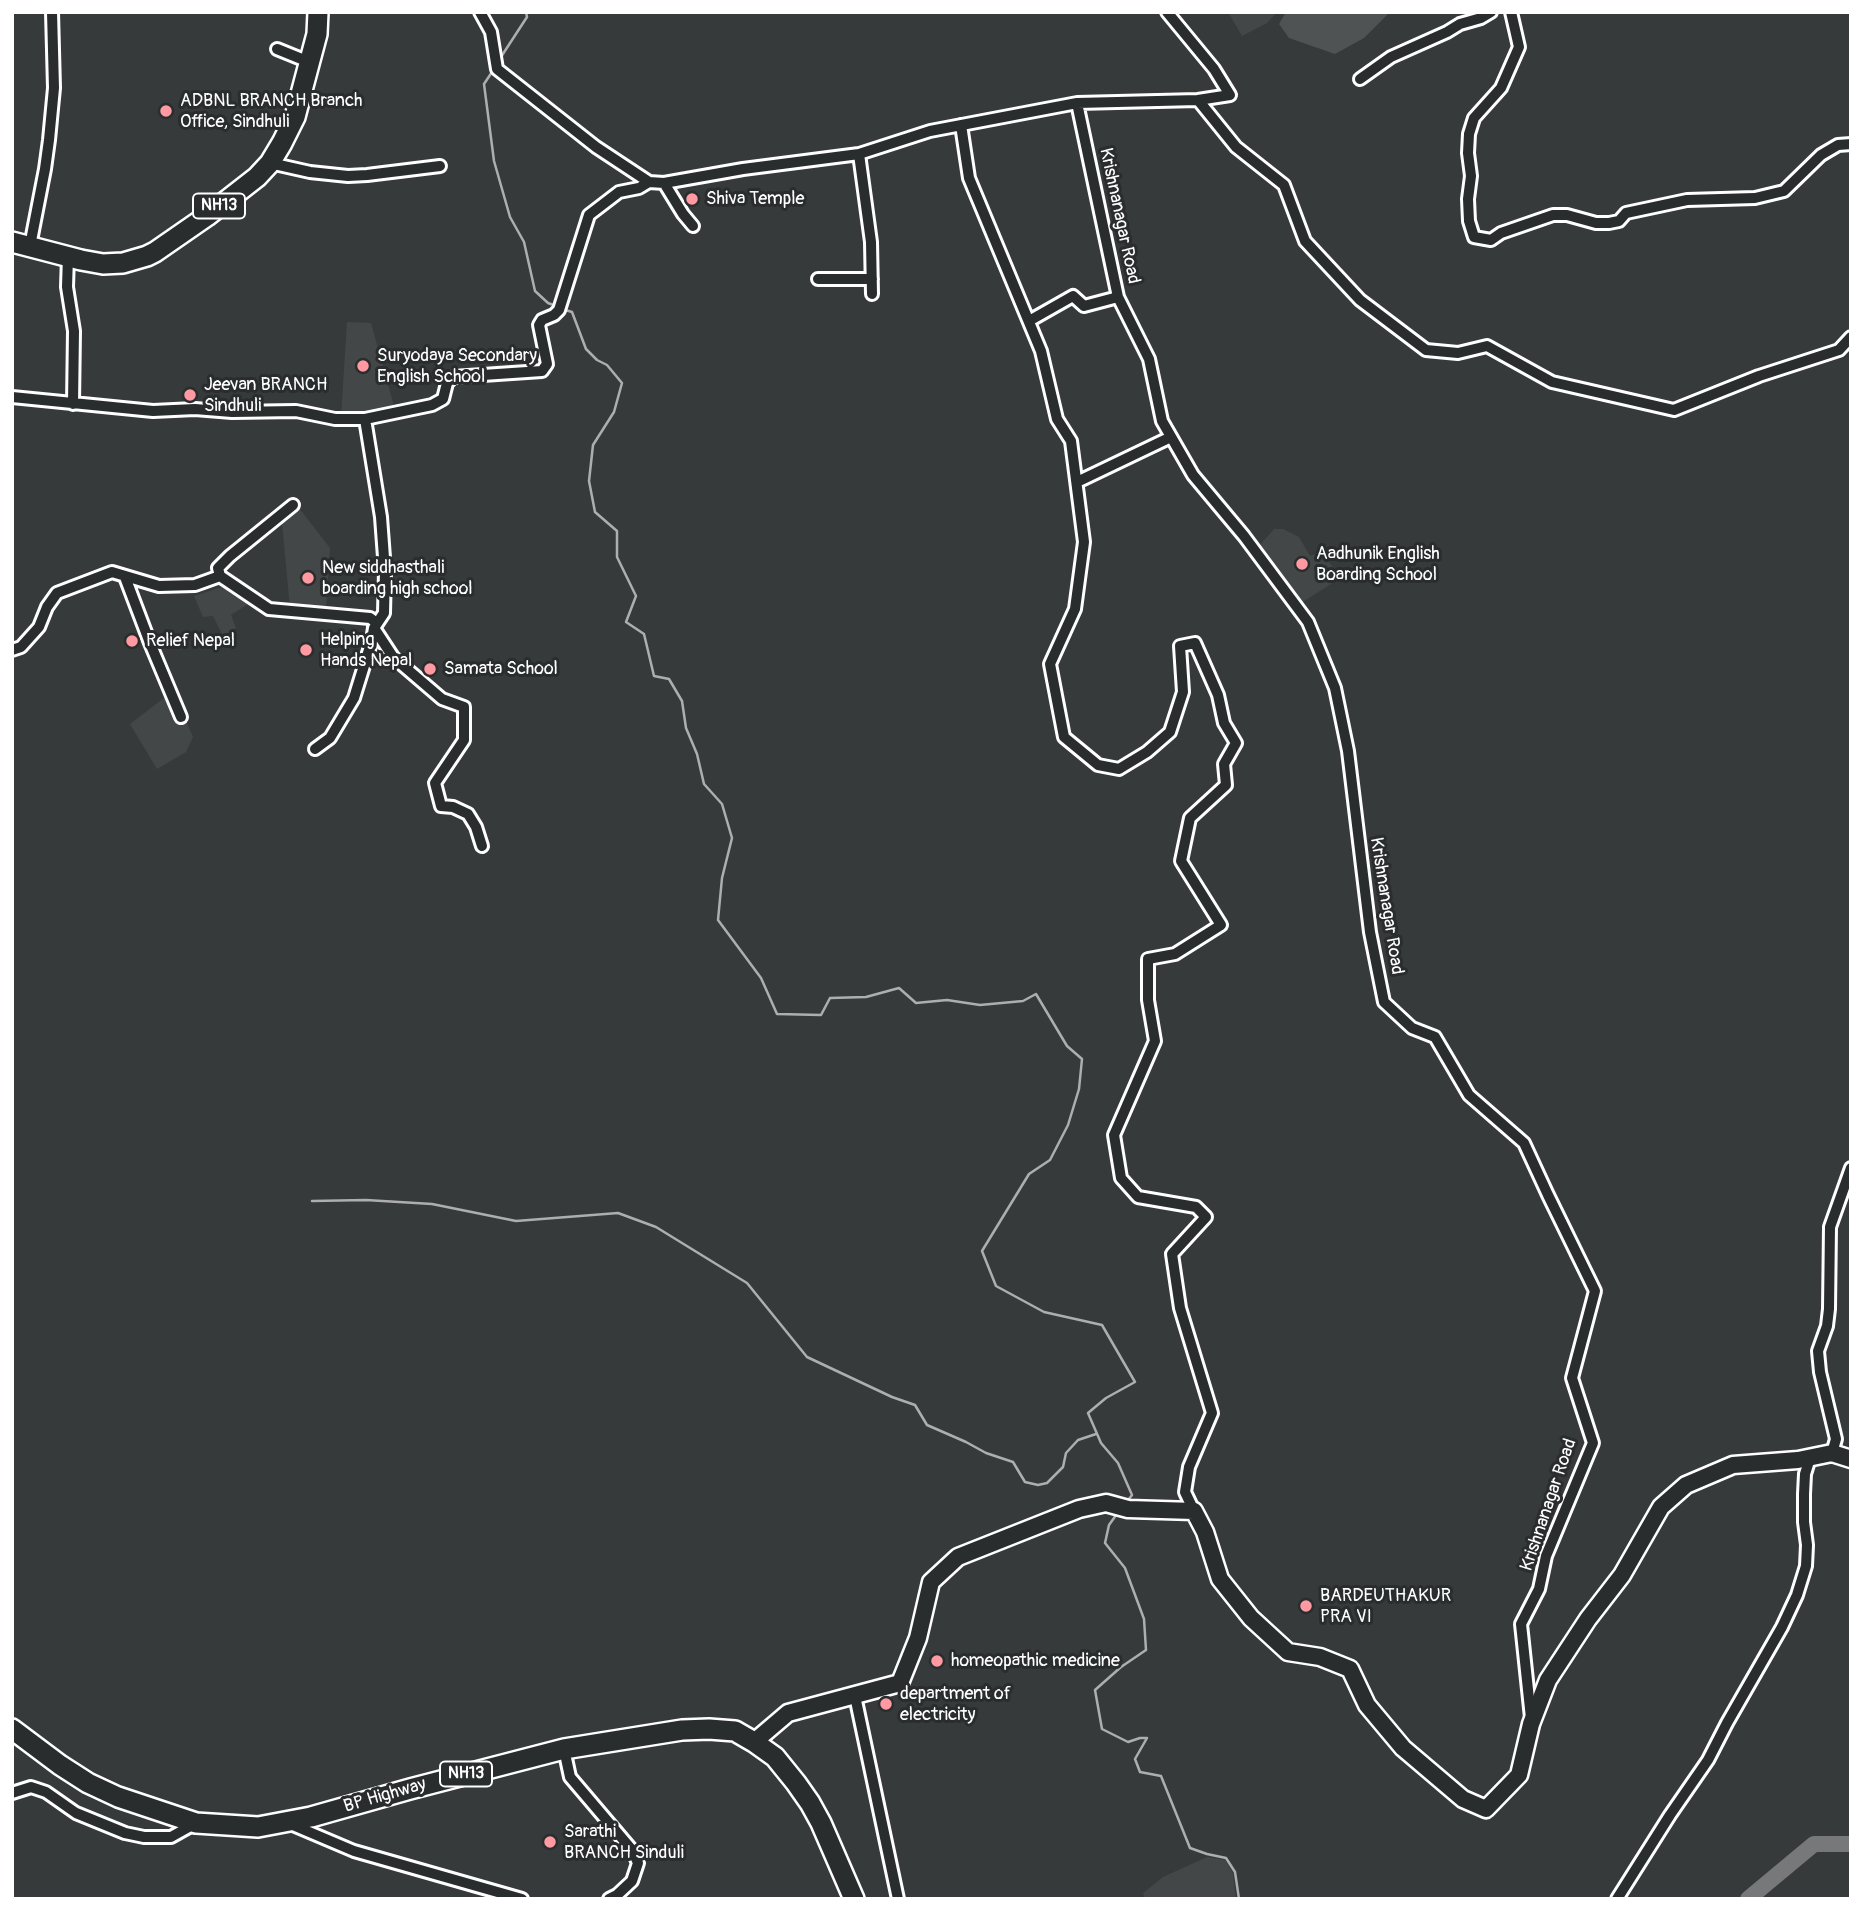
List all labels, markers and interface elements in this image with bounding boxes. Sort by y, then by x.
place label: ADBNL BRANCH Branch Office, Sindhuli [180,90,362,132]
marker: ADBNL BRANCH Branch Office, Sindhuli [158,103,174,119]
street label: Krishnanagar Road [1094,146,1144,286]
place label: Shiva Temple [706,188,804,210]
marker: Shiva Temple [684,191,700,207]
road number: NH13 [193,194,245,218]
place label: Suryodaya Secondary English School [377,345,537,388]
marker: Suryodaya Secondary English School [355,358,371,374]
place label: Jeevan BRANCH Sindhuli [204,374,327,416]
marker: Jeevan BRANCH Sindhuli [182,387,198,403]
place label: Aadhunik English Boarding School [1316,543,1440,586]
marker: Aadhunik English Boarding School [1294,556,1310,572]
place label: New siddhasthali boarding high school [322,557,473,600]
marker: New siddhasthali boarding high school [300,570,316,586]
place label: Helping Hands Nepal [320,629,412,672]
place label: Relief Nepal [146,630,235,652]
marker: Relief Nepal [124,633,140,649]
marker: Helping Hands Nepal [298,642,314,658]
place label: Samata School [444,658,558,680]
marker: Samata School [422,661,438,677]
street label: Krishnanagar Road [1364,836,1408,976]
street label: Krishnanagar Road [1516,1436,1582,1574]
place label: BARDEUTHAKUR PRA VI [1320,1585,1451,1628]
marker: BARDEUTHAKUR PRA VI [1298,1598,1314,1614]
place label: homeopathic medicine [951,1650,1120,1672]
marker: homeopathic medicine [929,1653,945,1669]
place label: department of electricity [900,1683,1011,1726]
marker: department of electricity [878,1696,894,1712]
road number: NH13 [440,1762,492,1786]
street label: BP Highway [341,1774,429,1818]
place label: Sarathi BRANCH Sinduli [564,1821,684,1864]
marker: Sarathi BRANCH Sinduli [542,1834,558,1850]

